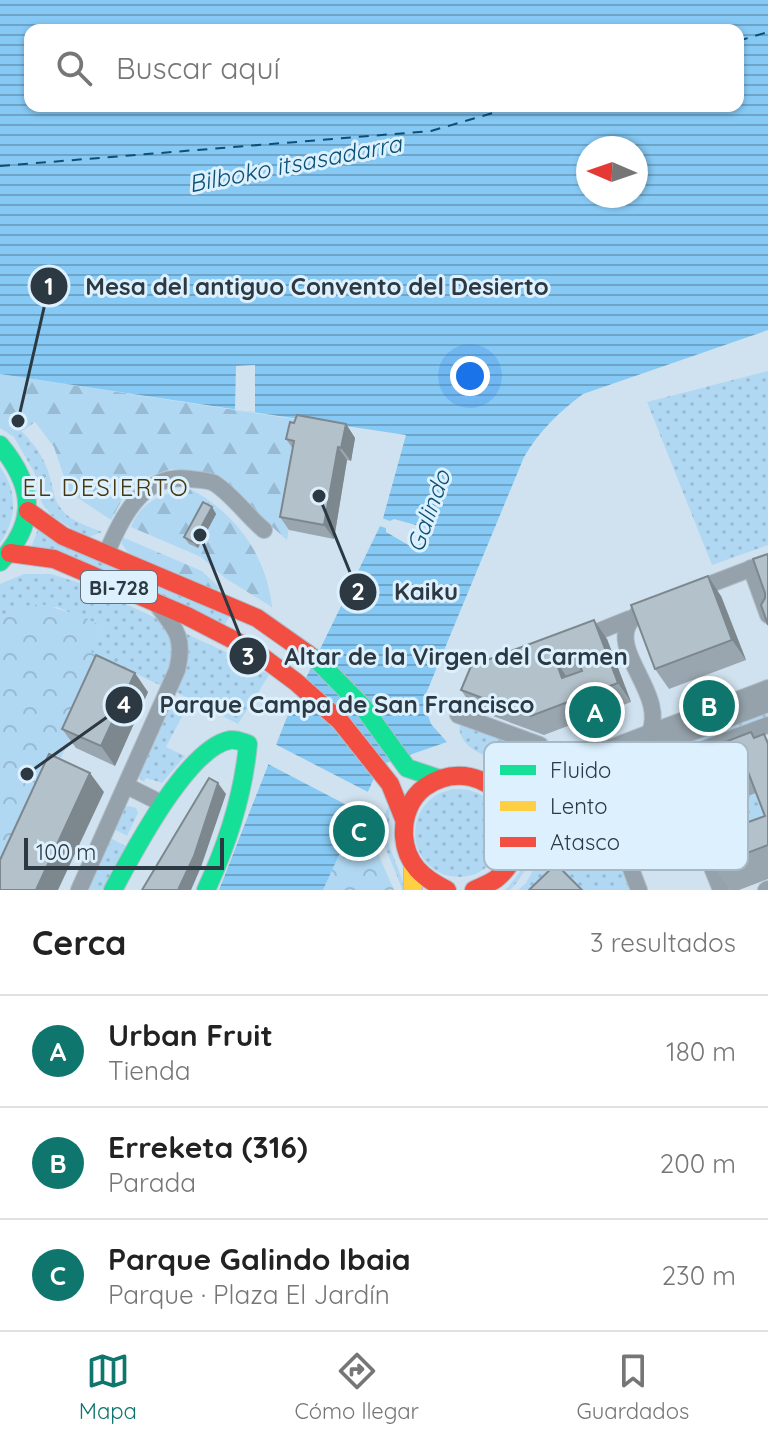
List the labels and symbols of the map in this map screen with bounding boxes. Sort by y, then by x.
water label: Bilboko itsasadarra [186,127,405,198]
north arrow [576,136,648,208]
callout: Mesa del antiguo Convento del Desierto [29,262,565,310]
text: 1 [44,271,54,301]
text: Mesa del antiguo Convento del Desierto [85,271,549,301]
your location [450,356,490,396]
water label: Galindo [399,464,457,556]
district label: EL DESIERTO [22,472,190,502]
callout: Kaiku [338,568,474,616]
road number: BI-728 [81,571,157,603]
text: 2 [351,576,365,606]
text: Kaiku [394,576,458,606]
callout: Altar de la Virgen del Carmen [228,632,644,680]
text: 3 [242,641,254,671]
text: Altar de la Virgen del Carmen [284,641,628,671]
pin: B [683,676,735,736]
callout: Parque Campa de San Francisco [104,681,551,729]
pin: A [569,682,621,742]
text: 4 [117,689,131,719]
text: Parque Campa de San Francisco [160,689,534,719]
legend [484,742,748,870]
text: Fluido [550,756,611,784]
text: Lento [550,792,608,820]
pin: C [333,801,385,861]
text: Atasco [550,828,620,856]
scale bar [24,834,224,870]

